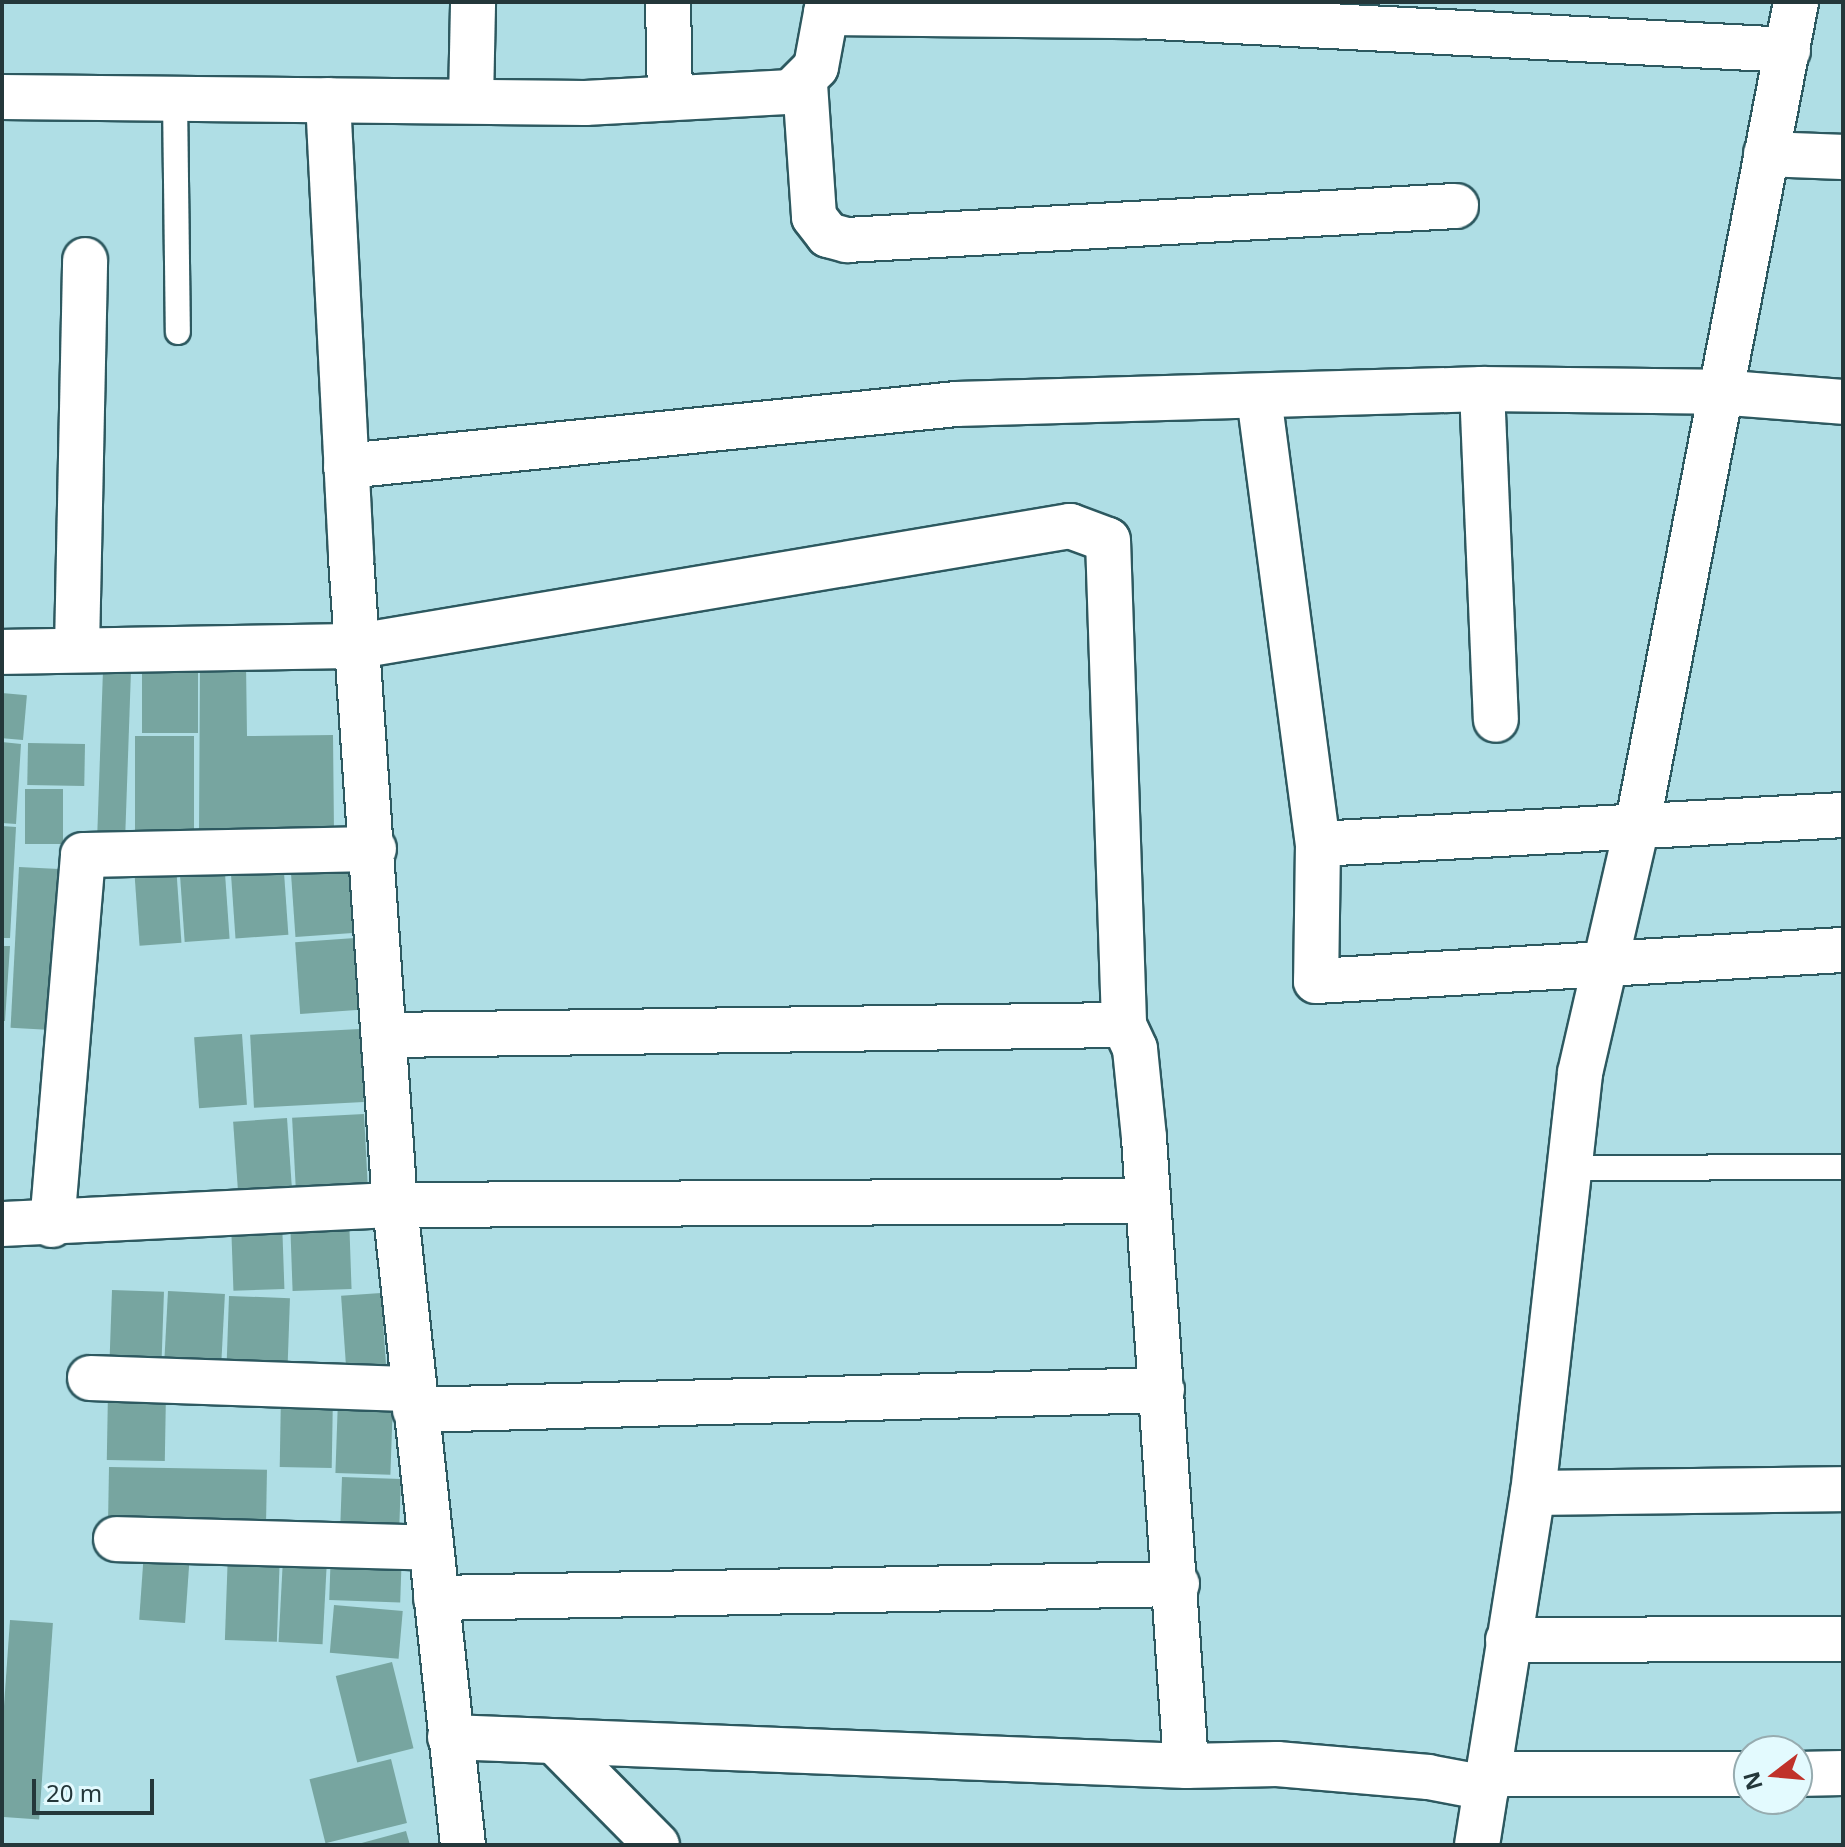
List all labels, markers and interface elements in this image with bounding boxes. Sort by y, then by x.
north arrow [1733,1735,1813,1815]
scale bar [36,1763,158,1813]
text: N [1735,1768,1769,1794]
text: 20 m [46,1776,102,1809]

